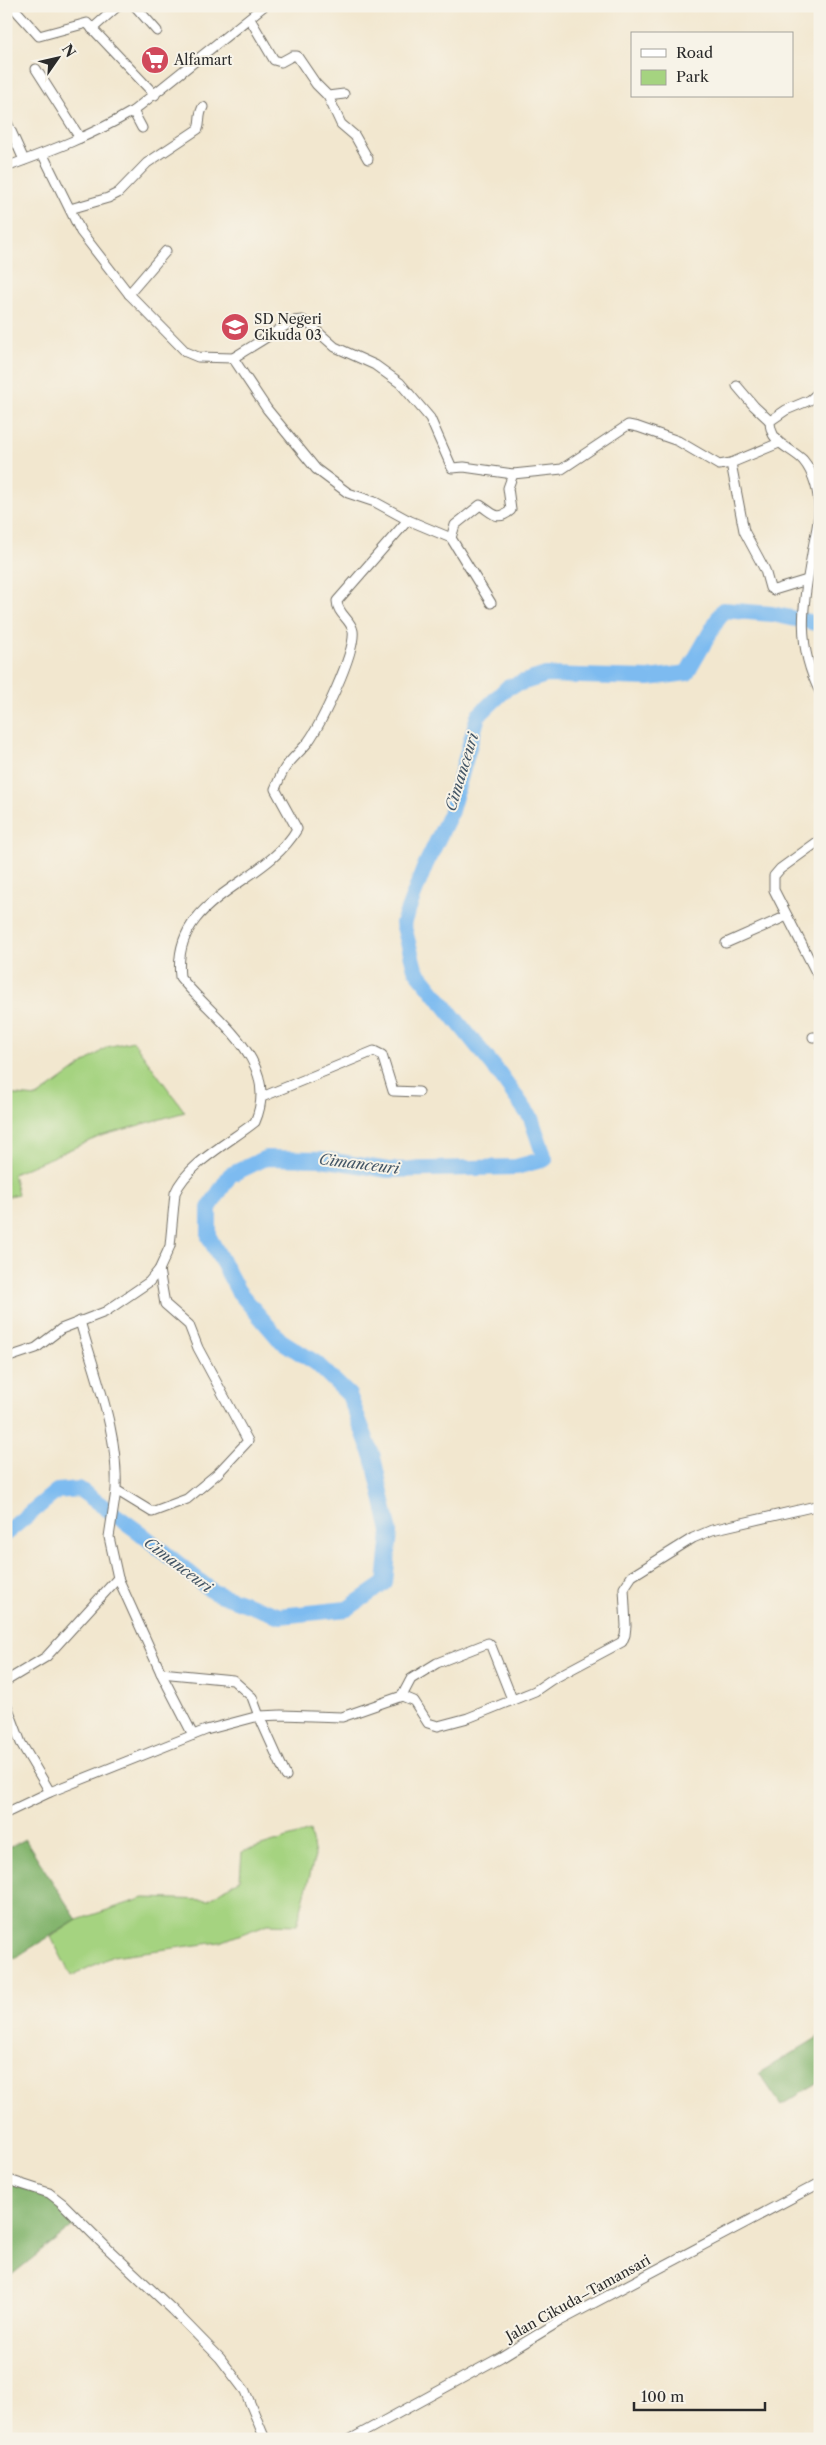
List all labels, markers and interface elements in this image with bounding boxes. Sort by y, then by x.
north arrow [32,32,82,82]
legend [631,32,794,98]
text: N [58,41,80,61]
text: Road [676,43,713,62]
supermarket icon: Alfamart [140,45,170,75]
place label: Alfamart [173,51,232,69]
text: Park [676,67,710,86]
place label: SD Negeri Cikuda 03 [254,310,322,344]
school or university icon: SD Negeri Cikuda 03 [220,312,250,342]
water label: Cimanceuri [441,729,483,813]
water label: Cimanceuri [318,1149,401,1178]
water label: Cimanceuri [140,1533,217,1597]
street label: Jalan Cikuda–Tamansari [501,2251,653,2346]
scale bar [634,2380,765,2412]
text: 100 m [641,2387,684,2406]

